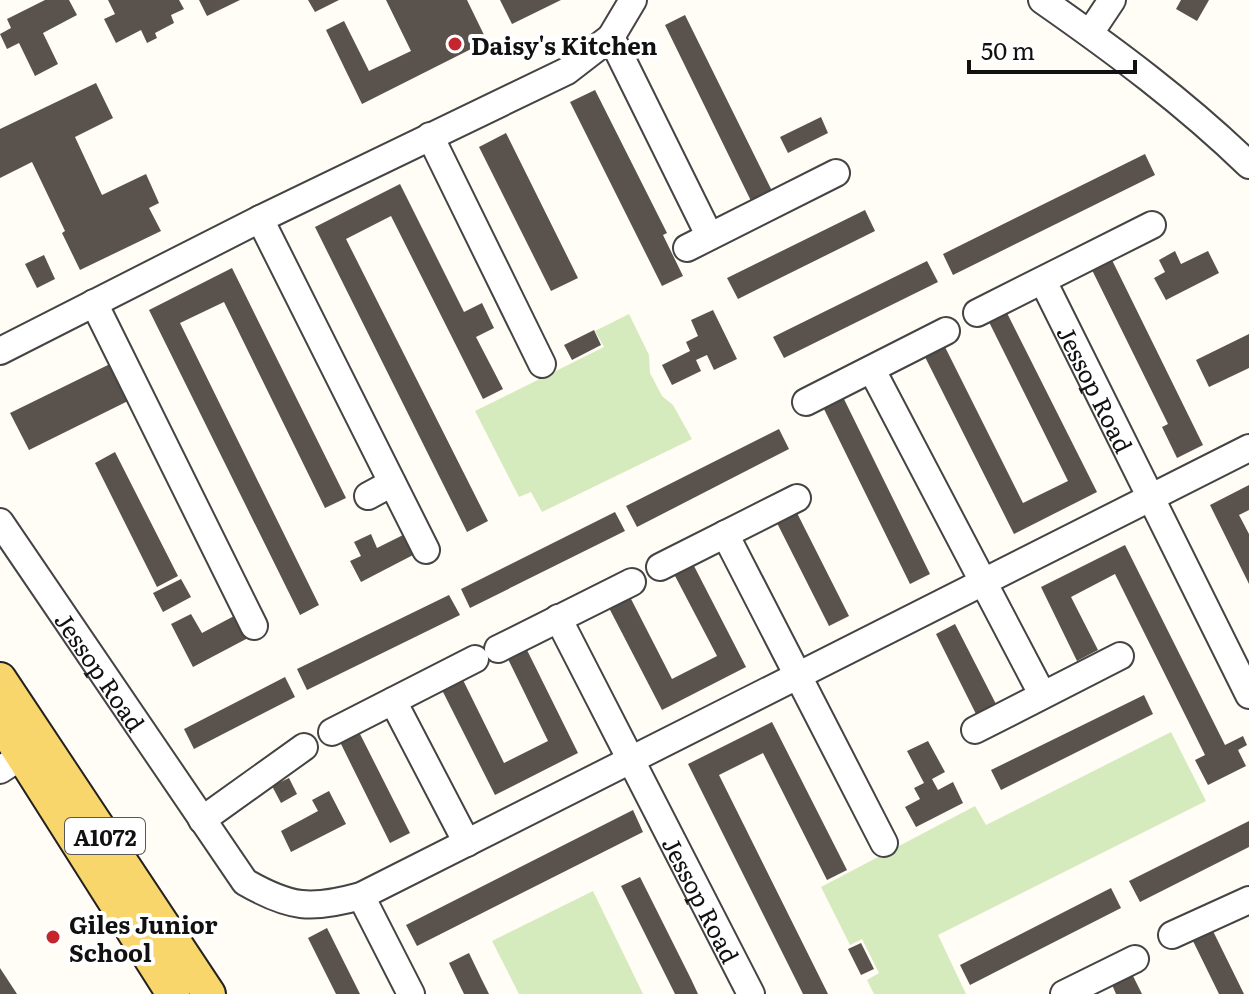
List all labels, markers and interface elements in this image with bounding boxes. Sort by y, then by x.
scale bar [969,24,1135,74]
place label: Daisy's Kitchen [471,27,658,62]
text: 50 m [981,32,1035,67]
marker: Daisy's Kitchen [446,35,464,53]
street label: Jessop Road [1050,319,1143,458]
street label: Jessop Road [48,604,155,738]
road number: A1072 [65,818,145,854]
street label: Jessop Road [655,830,750,969]
place label: Giles Junior School [69,906,218,969]
marker: Giles Junior School [44,928,62,946]

